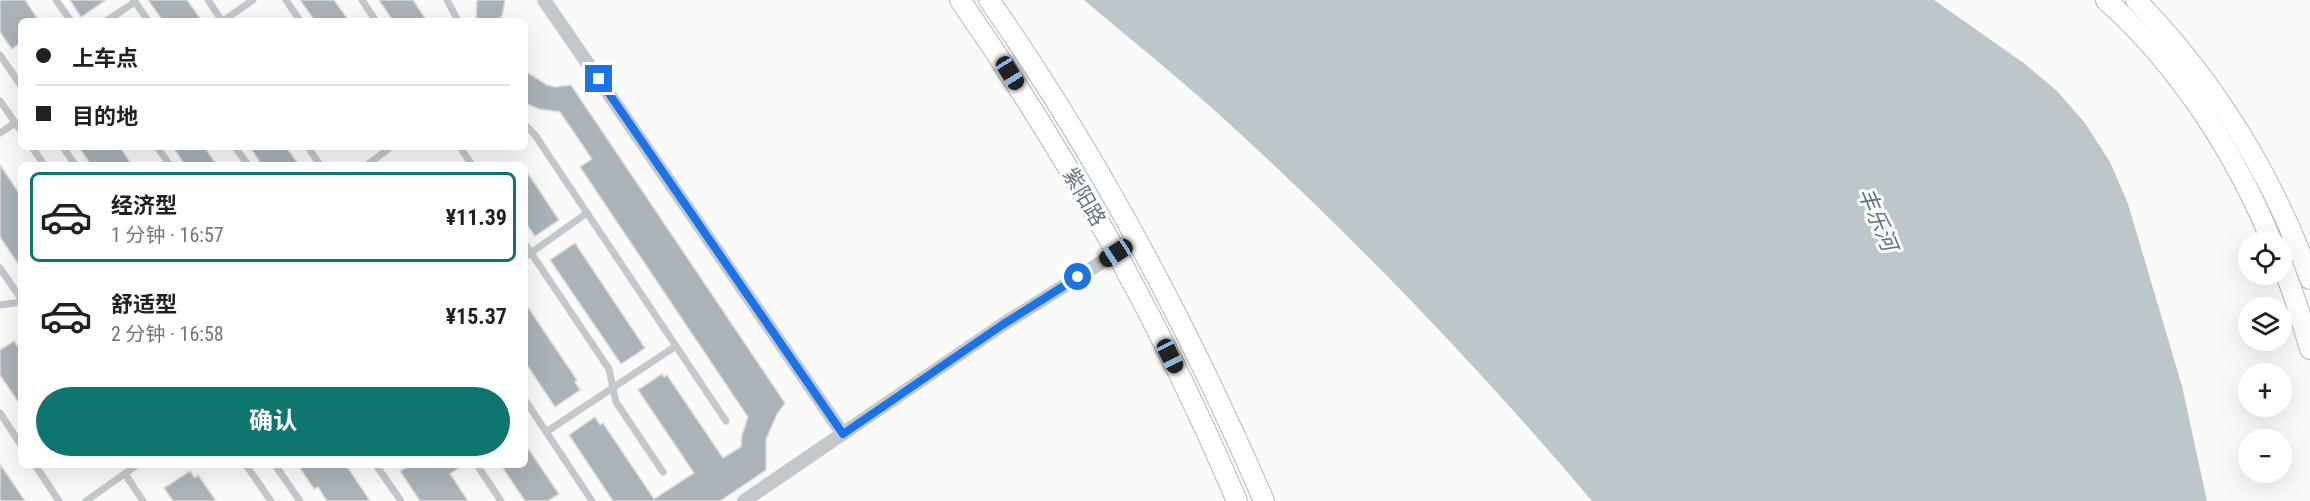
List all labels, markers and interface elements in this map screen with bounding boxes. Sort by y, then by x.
text: 上车点 [72,46,138,71]
car [993,53,1027,93]
route end [585,65,612,92]
text: 目的地 [72,104,138,129]
street label: 紫阳路 [1058,164,1110,230]
water label: 丰乐河 [1853,184,1904,258]
icon: car [39,190,93,244]
text: 经济型 [111,193,177,218]
text: ¥11.39 [446,205,507,230]
text: 1 分钟 · 16:57 [111,223,224,247]
map controls [2238,231,2292,483]
button: locate [2238,231,2292,285]
car [1096,236,1136,270]
route start [1064,263,1091,290]
icon: car [39,289,93,343]
text: 舒适型 [111,292,177,317]
button: layers [2238,297,2292,351]
text: ¥15.37 [446,304,507,329]
text: 2 分钟 · 16:58 [111,322,224,346]
car [1154,336,1186,376]
button: + [2238,363,2292,417]
button: 确认 [36,387,510,456]
button: − [2238,429,2292,483]

